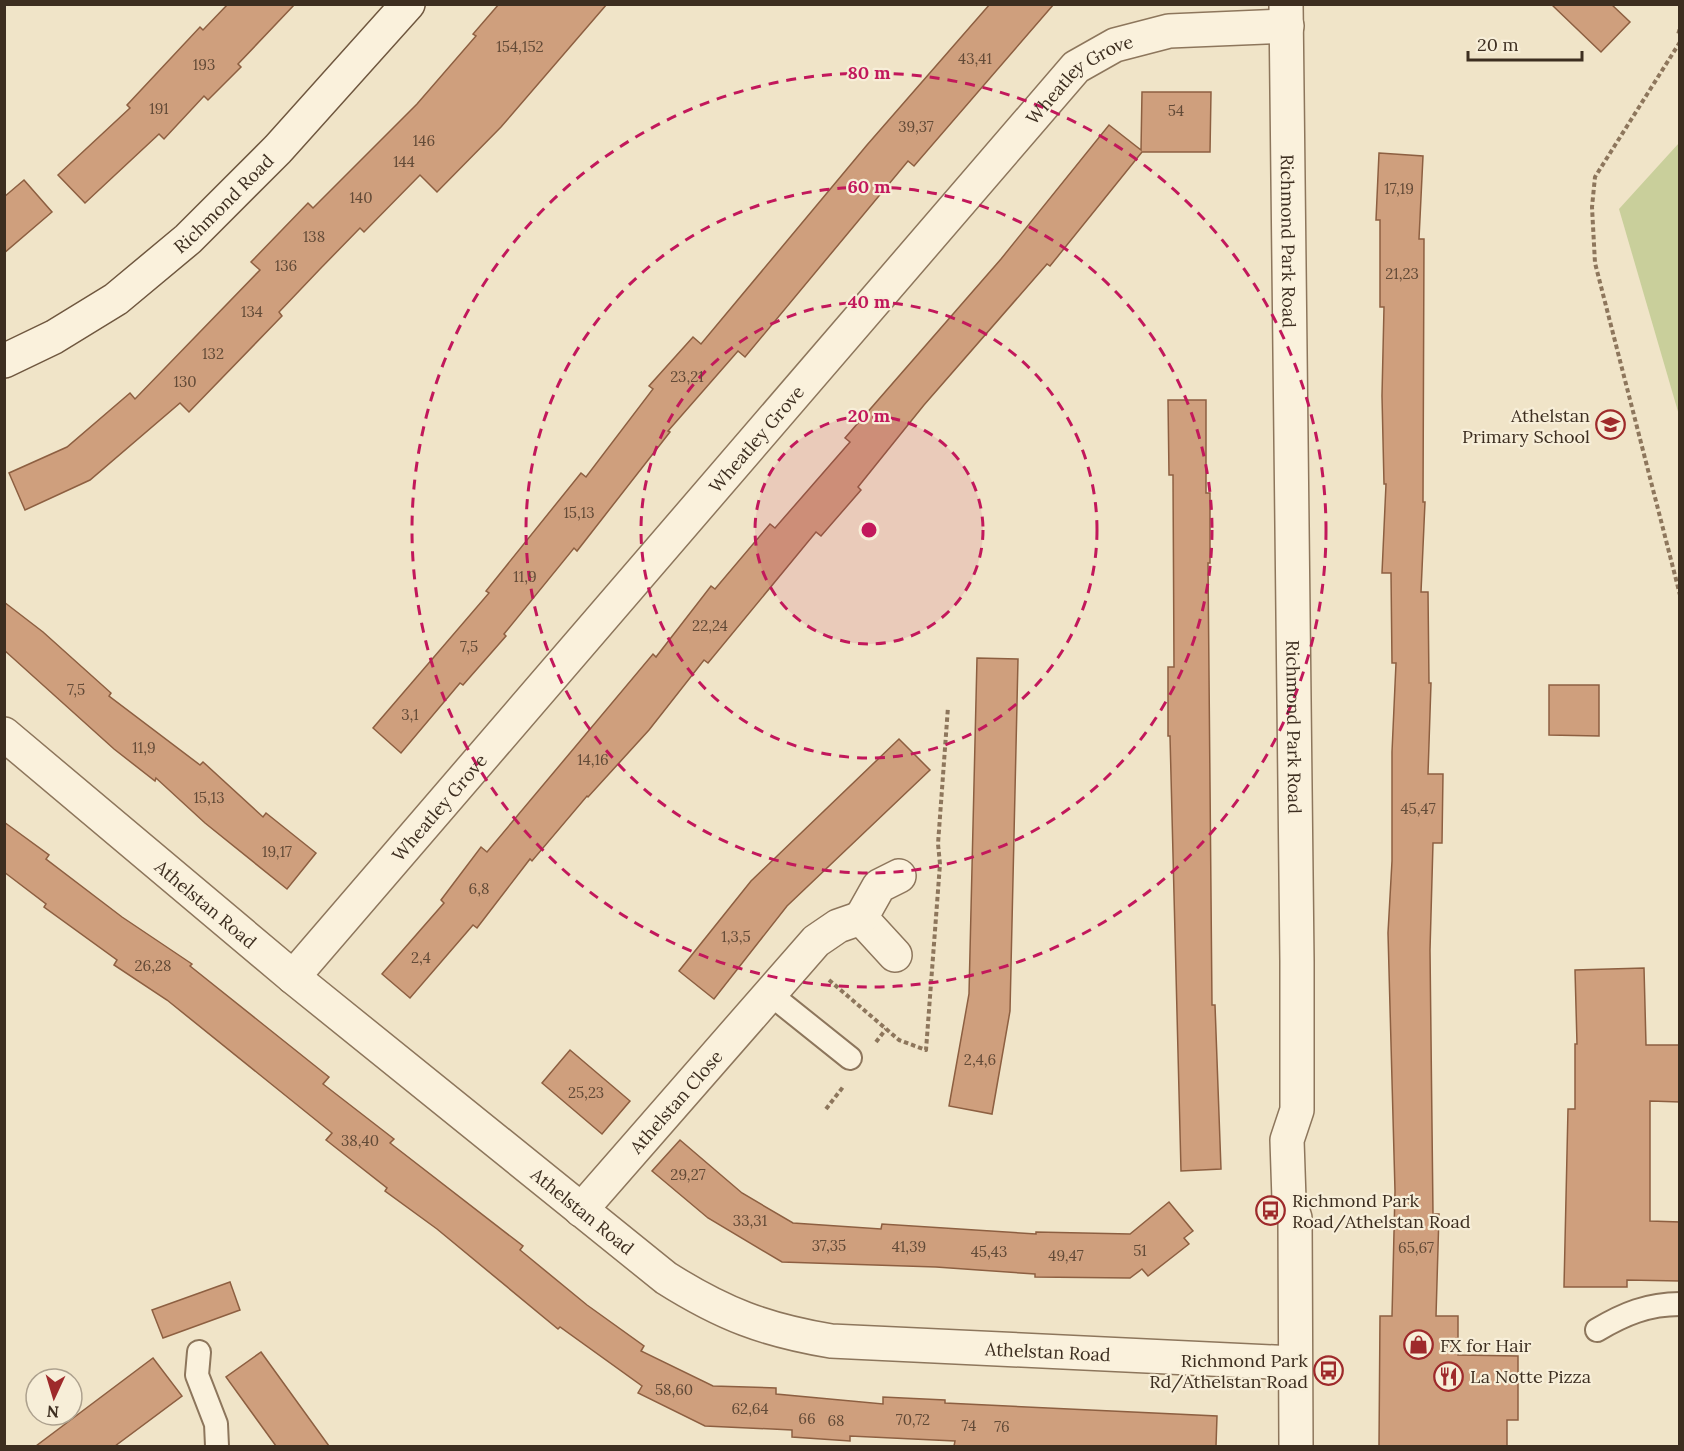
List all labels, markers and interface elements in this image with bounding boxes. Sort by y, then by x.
scale bar [1468,24,1582,62]
street label: Wheatley Grove [1021,29,1135,129]
text: 20 m [1477,33,1519,56]
house number: 154,152 [496,37,544,56]
house number: 43,41 [958,49,992,68]
house number: 193 [193,55,215,74]
text: 80 m [847,61,891,84]
house number: 191 [149,99,169,118]
house number: 54 [1168,101,1184,120]
house number: 39,37 [898,117,934,136]
house number: 146 [413,131,435,150]
street label: Richmond Road [169,149,278,258]
house number: 144 [393,152,415,171]
street label: Richmond Park Road [1276,154,1301,328]
text: 60 m [847,175,891,198]
house number: 17,19 [1384,179,1414,198]
house number: 140 [350,188,372,207]
house number: 138 [303,227,325,246]
house number: 136 [275,256,297,275]
house number: 21,23 [1385,264,1419,283]
text: 40 m [848,290,891,313]
house number: 134 [241,302,263,321]
house number: 132 [202,344,224,363]
house number: 23,21 [670,367,704,386]
house number: 130 [173,372,197,391]
street label: Wheatley Grove [704,380,809,497]
text: 20 m [848,404,891,427]
place label: Athelstan Primary School [1462,404,1590,448]
school or university icon: Athelstan Primary School [1595,409,1627,441]
house number: 15,13 [563,503,595,522]
centre of rings [859,520,879,540]
house number: 11,9 [513,567,537,586]
house number: 22,24 [692,616,728,635]
house number: 7,5 [460,637,478,656]
street label: Richmond Park Road [1282,640,1307,814]
house number: 7,5 [67,680,85,699]
house number: 3,1 [401,705,419,724]
house number: 11,9 [132,738,156,757]
street label: Wheatley Grove [387,749,492,866]
house number: 14,16 [577,750,609,769]
house number: 15,13 [193,788,225,807]
house number: 45,47 [1400,799,1436,818]
house number: 19,17 [262,842,292,861]
street label: Athelstan Road [150,854,262,953]
house number: 6,8 [469,879,489,898]
house number: 1,3,5 [721,927,751,946]
house number: 2,4 [411,948,431,967]
house number: 26,28 [134,956,172,975]
street label: Athelstan Close [624,1045,727,1159]
house number: 2,4,6 [964,1050,996,1069]
house number: 25,23 [568,1083,604,1102]
house number: 38,40 [341,1131,379,1150]
street label: Athelstan Road [526,1162,639,1259]
house number: 29,27 [670,1165,706,1184]
place label: Richmond Park Road/Athelstan Road [1292,1189,1471,1233]
bus stop icon: Richmond Park Road/Athelstan Road [1255,1194,1287,1226]
house number: 33,31 [733,1211,767,1230]
house number: 37,35 [812,1236,846,1255]
house number: 41,39 [892,1237,926,1256]
house number: 65,67 [1398,1238,1434,1257]
house number: 51 [1133,1241,1147,1260]
house number: 45,43 [971,1242,1007,1261]
house number: 49,47 [1048,1246,1084,1265]
shop icon: FX for Hair [1403,1329,1435,1361]
place label: FX for Hair [1440,1334,1532,1357]
street label: Athelstan Road [984,1337,1111,1366]
place label: Richmond Park Rd/Athelstan Road [1149,1349,1308,1393]
bus stop icon: Richmond Park Rd/Athelstan Road [1313,1354,1345,1386]
restaurant icon: La Notte Pizza [1433,1360,1465,1392]
place label: La Notte Pizza [1470,1365,1591,1388]
north arrow [24,1367,84,1427]
house number: 58,60 [655,1380,693,1399]
house number: 62,64 [731,1399,769,1418]
text: N [46,1402,60,1422]
house number: 66 [798,1409,816,1428]
house number: 70,72 [896,1410,930,1429]
house number: 68 [827,1411,845,1430]
house number: 74 [962,1416,976,1435]
house number: 76 [994,1417,1010,1436]

